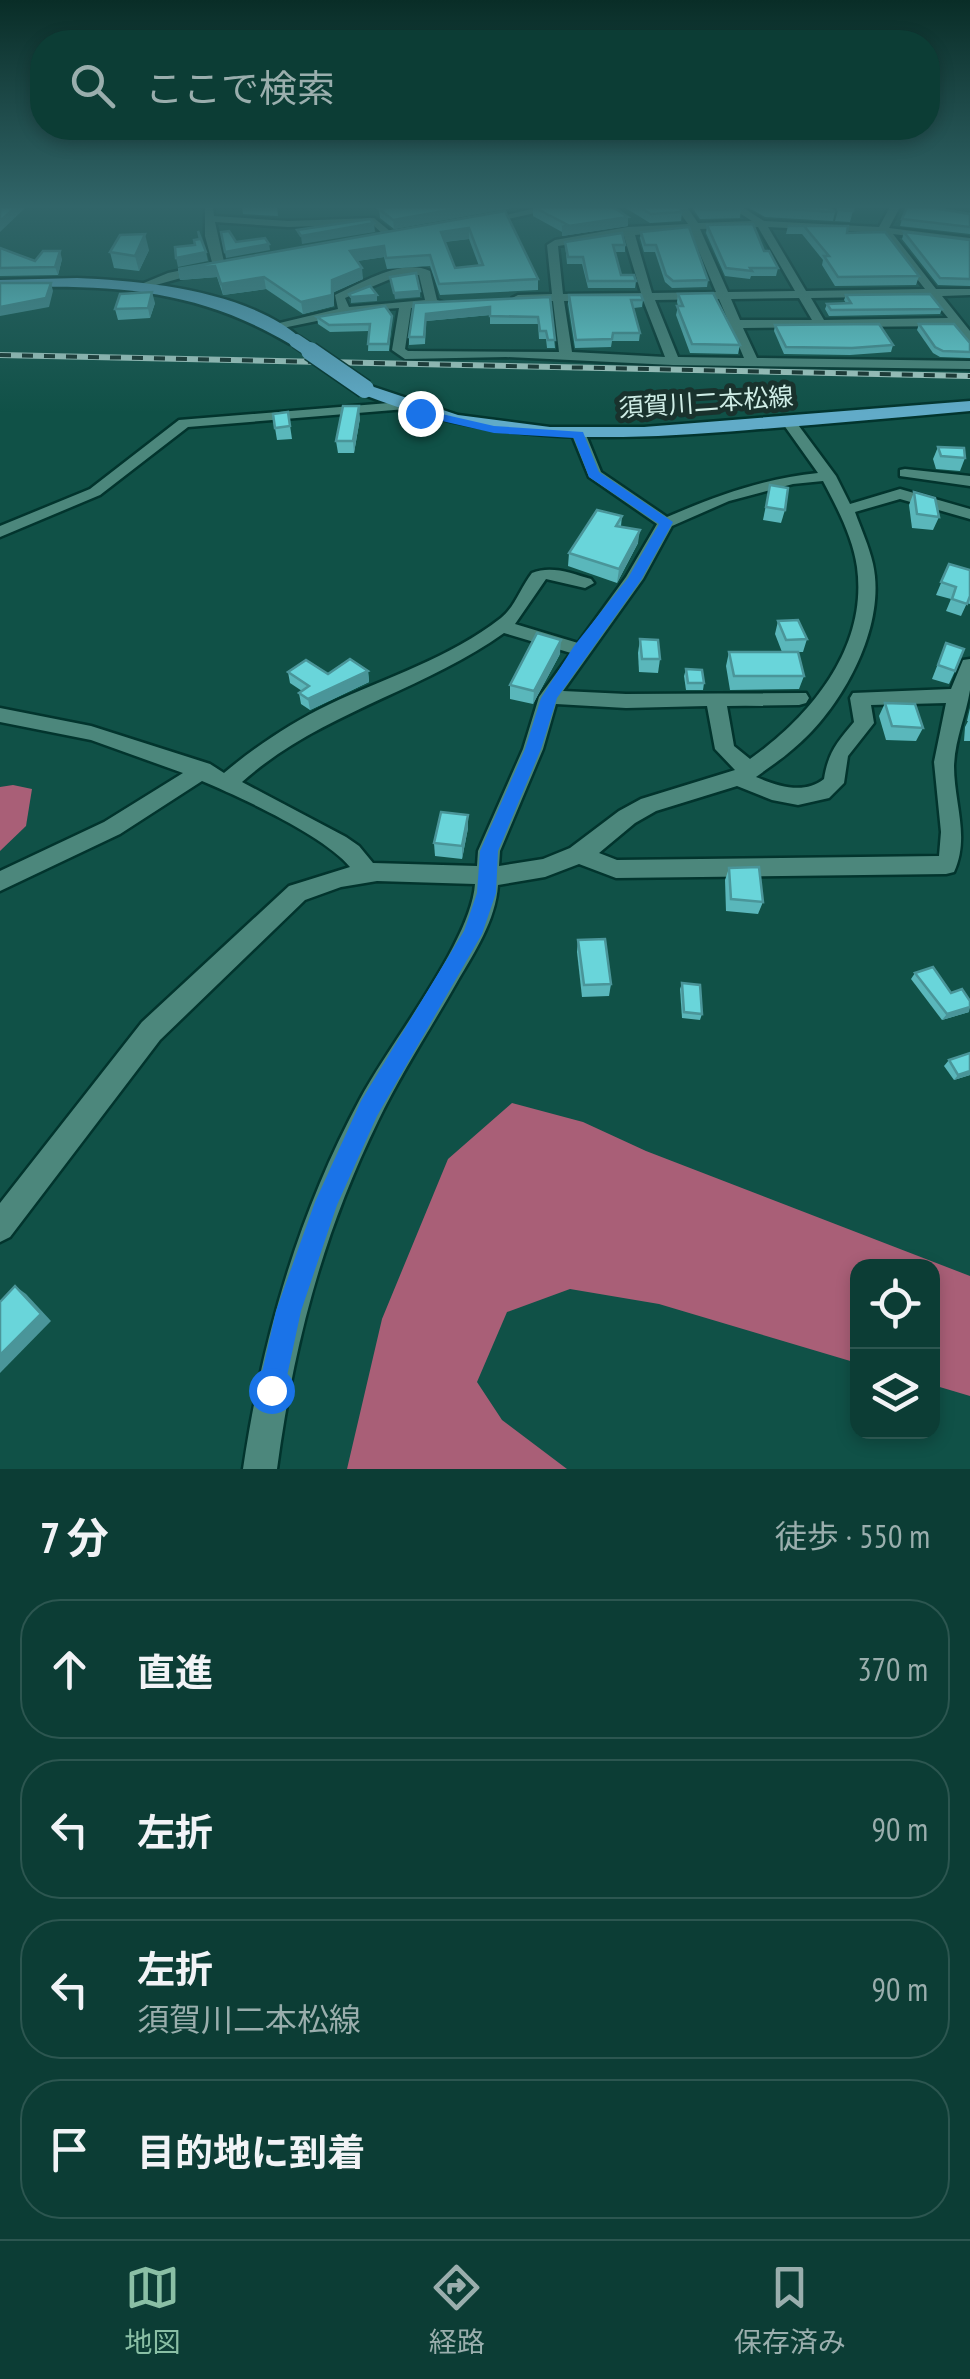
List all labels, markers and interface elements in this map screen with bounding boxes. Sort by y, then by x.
search box [30,30,940,140]
icon: search [65,58,120,113]
text: ここで検索 [145,63,335,112]
street label: 須賀川二本松線 [618,380,794,424]
route end [398,391,444,437]
map controls [850,1259,940,1439]
button: locate [850,1259,940,1349]
button: layers [850,1349,940,1439]
route start [249,1368,295,1414]
text: 7 分 [40,1510,109,1565]
text: 徒歩 · 550 m [775,1515,930,1557]
icon: ahead [42,1642,97,1697]
text: 直進 [137,1647,213,1696]
text: 370 m [857,1648,928,1690]
icon: left [42,1802,97,1857]
text: 左折 [137,1807,213,1856]
text: 90 m [872,1808,928,1850]
text: 左折 [137,1944,213,1993]
icon: left [42,1962,97,2017]
text: 90 m [872,1968,928,2010]
text: 須賀川二本松線 [137,1998,361,2040]
icon: arrive [42,2122,97,2177]
text: 目的地に到着 [137,2127,365,2176]
tab: 地図 [124,2260,180,2360]
tab: 経路 [429,2260,485,2360]
tab: 保存済み [734,2260,846,2360]

